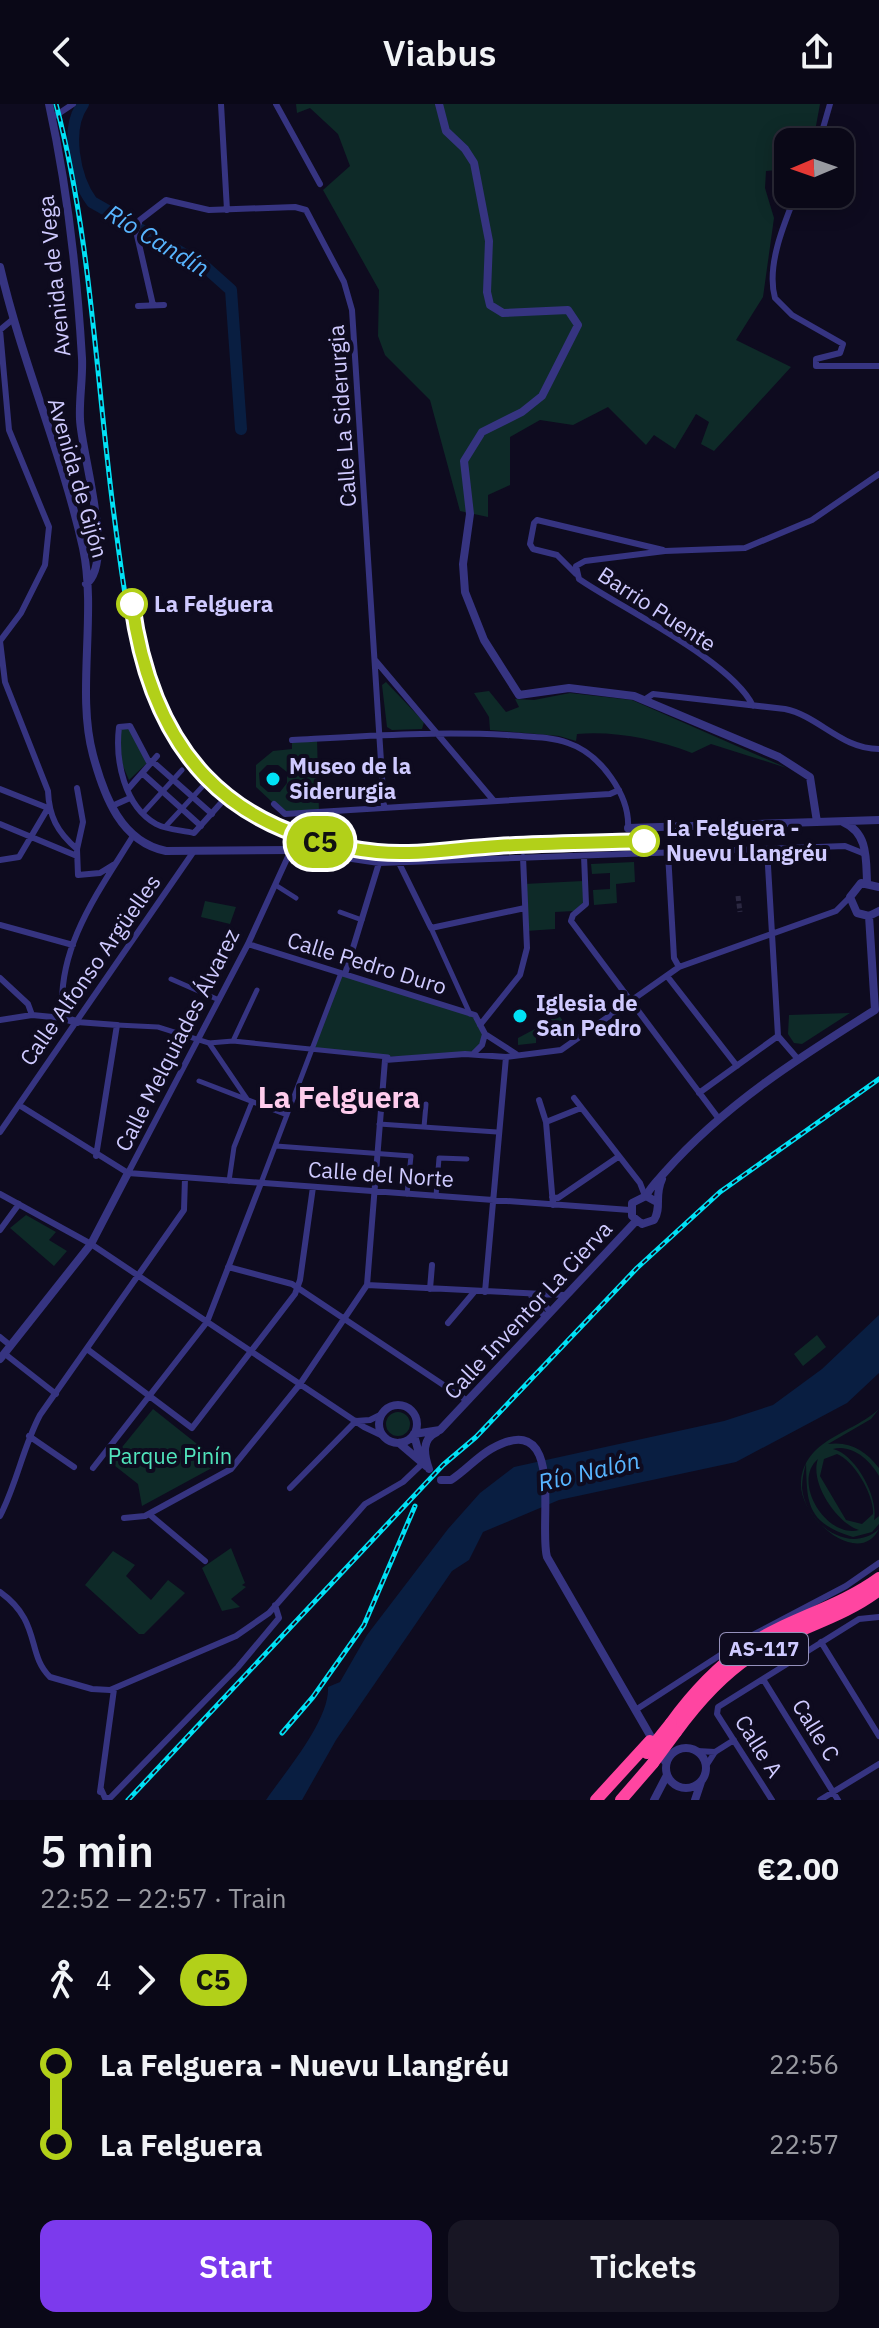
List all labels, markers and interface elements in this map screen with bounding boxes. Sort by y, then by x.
text: Viabus [383,29,496,76]
icon: back [40,30,84,74]
icon: share [795,30,839,74]
north arrow [774,128,854,208]
map controls [774,128,854,208]
street label: Avenida de Vega [31,194,76,358]
water label: Río Candín [100,197,215,284]
street label: Calle La Siderurgia [321,324,362,508]
street label: Avenida de Gijón [42,394,115,561]
street label: Barrio Puente [593,560,722,658]
marker: La Felguera [117,589,147,619]
place label: La Felguera [154,589,273,618]
place label: Museo de la Siderurgia [289,751,411,805]
marker: Museo de la Siderurgia [264,770,282,788]
place label: La Felguera - Nuevu Llangréu [666,813,828,867]
line badge: C5 [284,816,356,868]
text: C5 [302,823,338,860]
marker: La Felguera - Nuevu Llangréu [629,826,659,856]
street label: Calle Alfonso Argüelles [13,868,167,1071]
street label: Calle Melquiades Álvarez [108,924,245,1156]
street label: Calle Pedro Duro [284,924,450,1001]
place label: Iglesia de San Pedro [536,988,641,1042]
marker: Iglesia de San Pedro [511,1007,529,1025]
district label: La Felguera [258,1077,420,1116]
street label: Calle del Norte [307,1154,455,1193]
street label: Calle Inventor La Cierva [437,1214,618,1405]
park label: Parque Pinín [108,1441,232,1470]
water label: Río Nalón [535,1444,643,1498]
road number: AS-117 [720,1633,808,1665]
street label: Calle C [786,1693,847,1766]
street label: Calle A [729,1709,790,1783]
text: 5 min [40,1822,154,1879]
text: €2.00 [757,1849,839,1888]
text: 22:52 – 22:57 · Train [40,1881,287,1915]
icon: walk [40,1958,84,2002]
icon: forward [124,1958,168,2002]
text: C5 [196,1961,231,1998]
text: 4 [96,1963,112,1997]
text: La Felguera - Nuevu Llangréu [100,2045,509,2084]
text: 22:56 [769,2047,839,2081]
text: La Felguera [100,2125,263,2164]
text: 22:57 [769,2127,839,2161]
button: Start [40,2220,432,2312]
button: Tickets [448,2220,839,2312]

